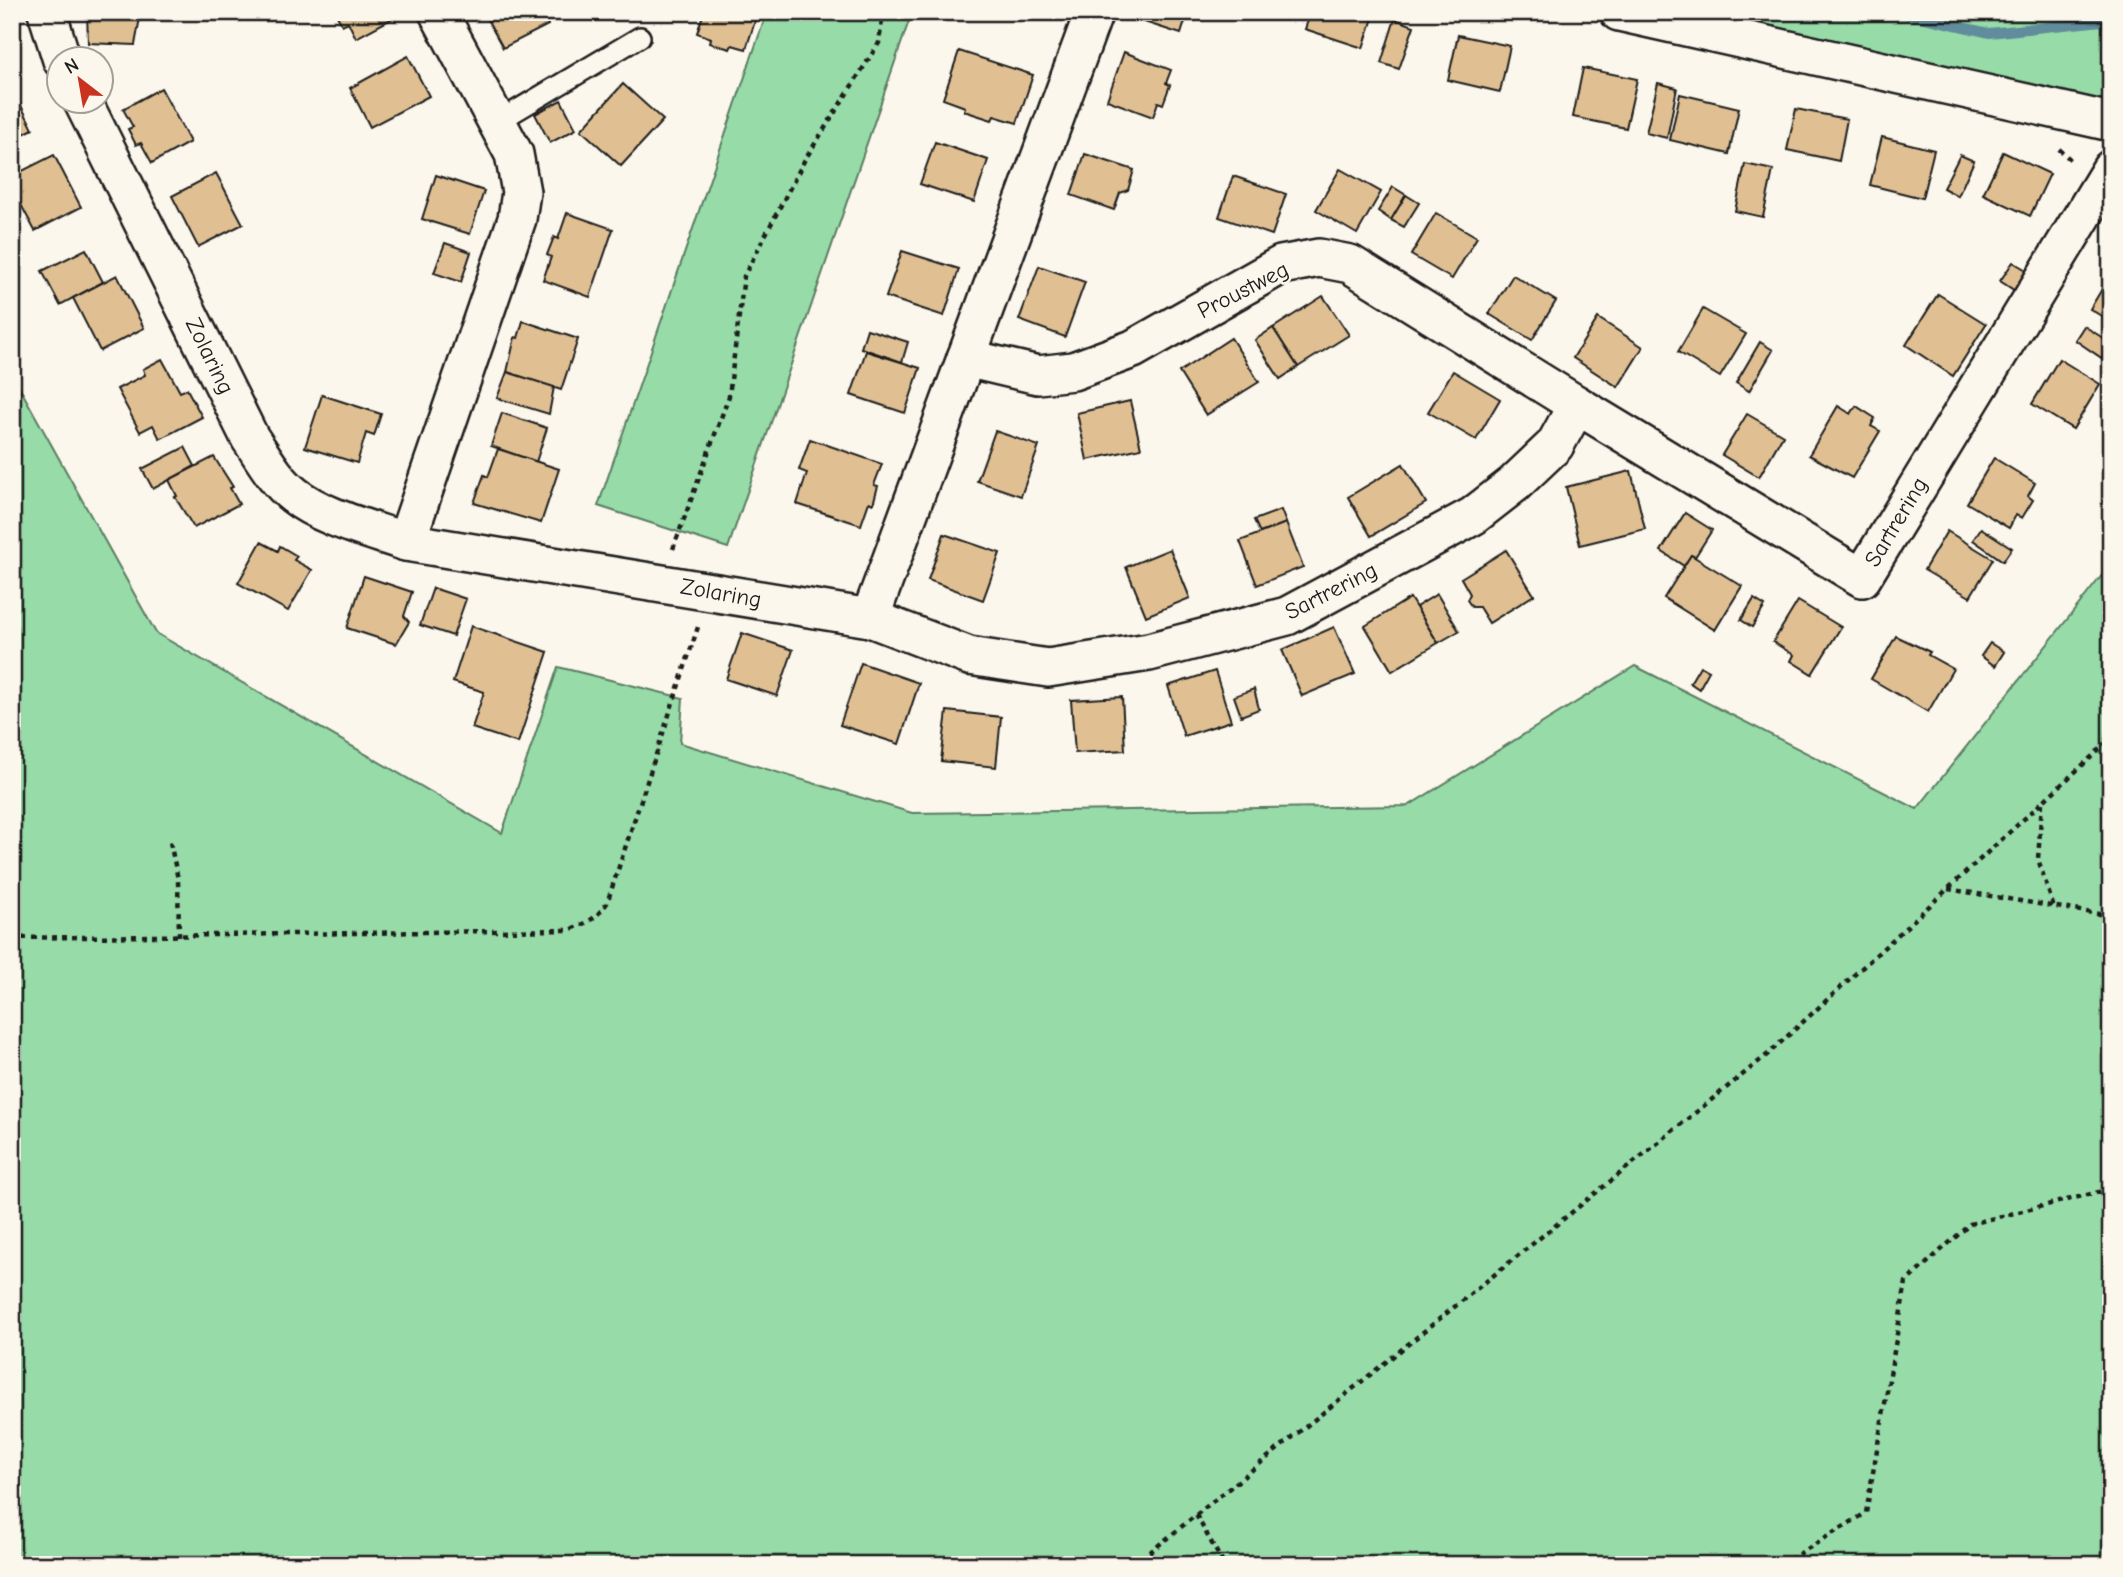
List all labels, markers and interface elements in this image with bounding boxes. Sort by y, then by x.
north arrow [46,46,116,116]
text: N [61,54,83,79]
street label: Proustweg [1193,256,1293,324]
street label: Zolaring [180,313,240,399]
street label: Sartrering [1859,472,1933,572]
street label: Sartrering [1280,556,1382,626]
street label: Zolaring [678,573,764,613]

